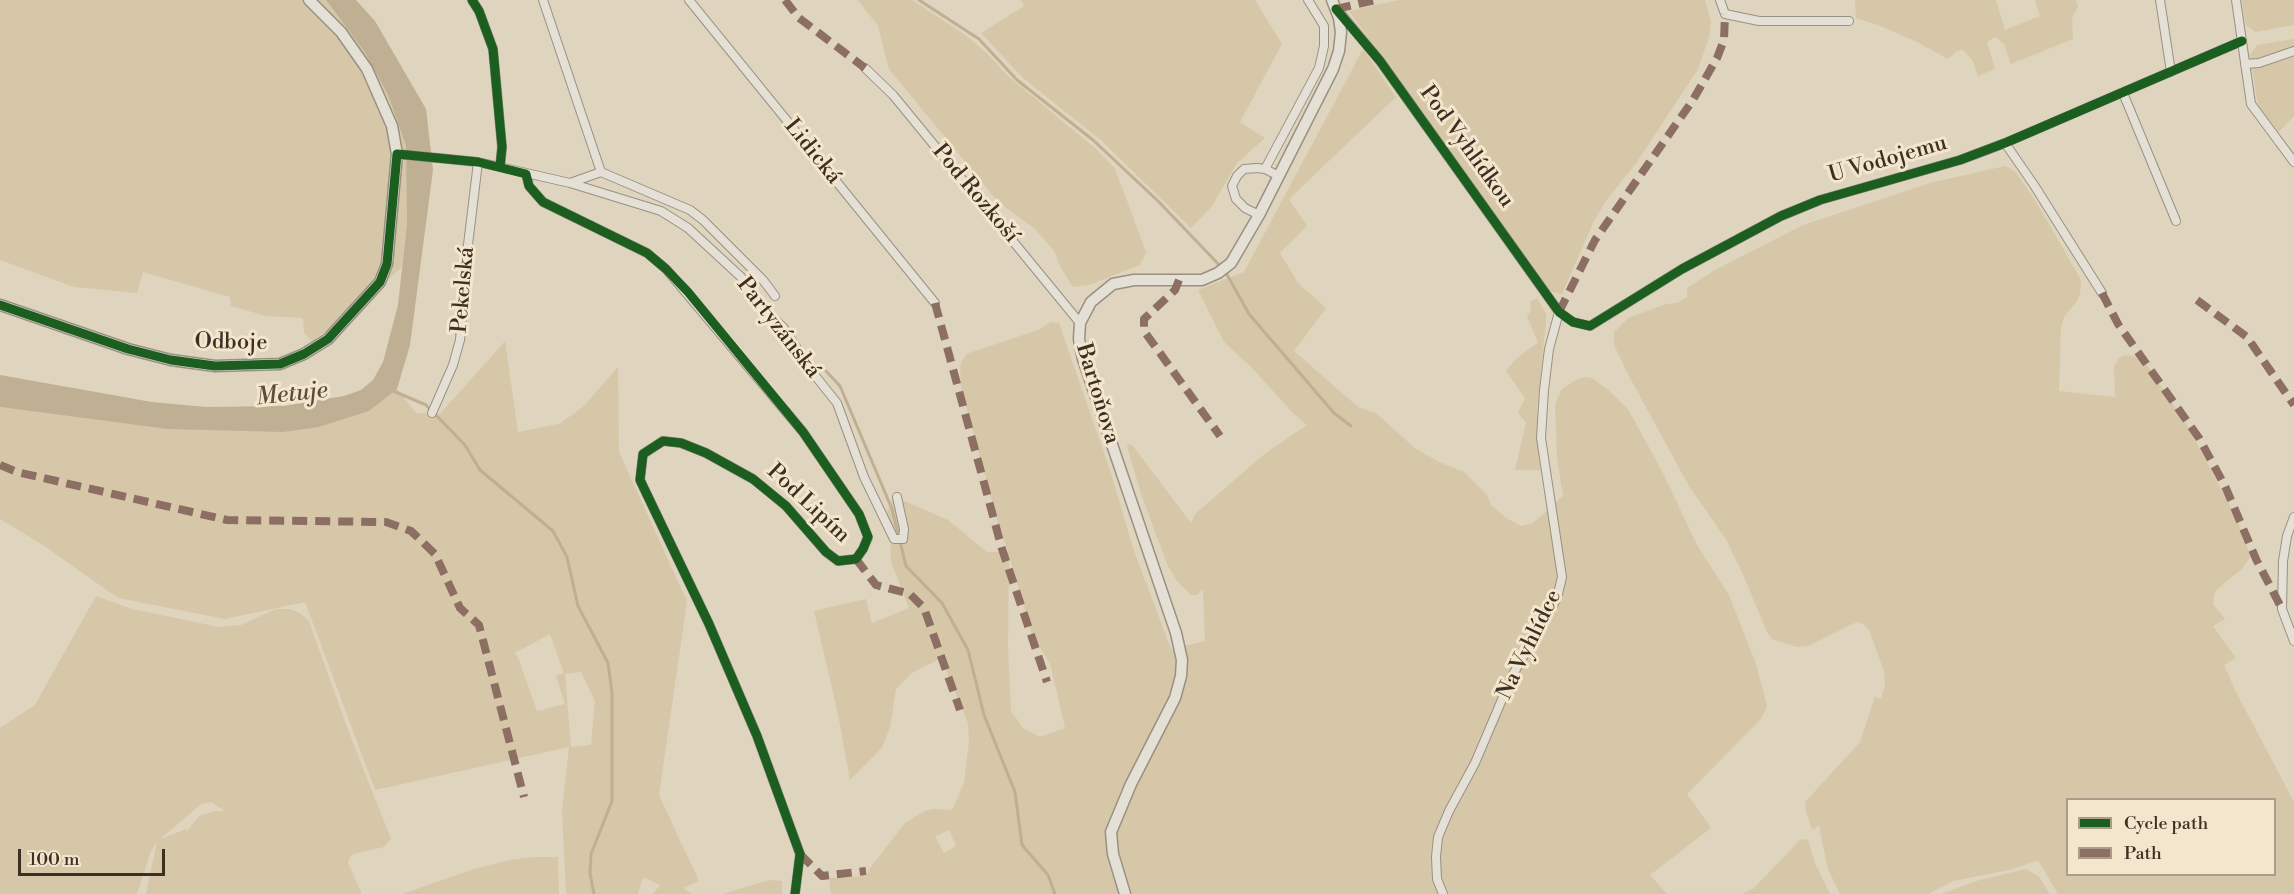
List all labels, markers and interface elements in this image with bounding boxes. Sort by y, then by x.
street label: Pod Vyhlídkou [1413,81,1519,213]
street label: Lidická [778,114,846,190]
street label: U Vodojemu [1826,131,1950,189]
street label: Pod Rozkoší [926,139,1024,249]
street label: Pekelská [447,246,481,334]
street label: Partyzánská [730,272,826,384]
street label: Odboje [194,329,268,357]
street label: Bartoňova [1069,341,1125,447]
water label: Metuje [255,377,329,413]
street label: Pod Lipím [761,459,855,549]
street label: Na Vyhlídce [1492,586,1568,704]
legend [2066,798,2276,876]
text: Cycle path [2124,812,2208,835]
scale bar [21,837,168,875]
text: Path [2124,842,2162,865]
text: 100 m [29,848,80,871]

